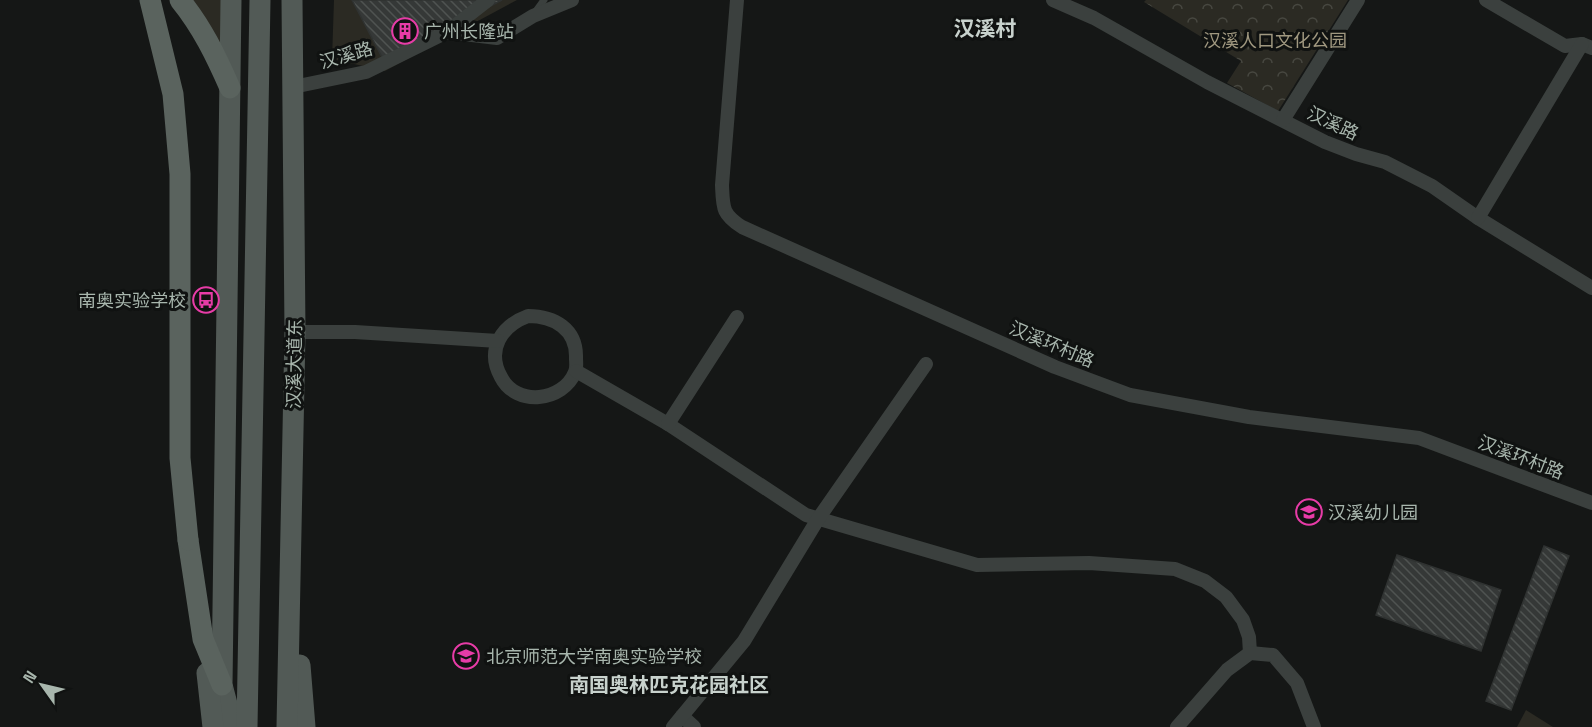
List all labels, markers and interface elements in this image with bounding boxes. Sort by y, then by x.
district label: 汉溪村 [954,15,1017,42]
building icon: 广州长隆站 [390,16,420,46]
place label: 广州长隆站 [424,20,514,43]
park label: 汉溪人口文化公园 [1203,29,1347,52]
street label: 汉溪路 [317,37,375,73]
street label: 汉溪路 [1304,101,1362,145]
bus stop icon: 南奥实验学校 [191,285,221,315]
place label: 南奥实验学校 [78,289,186,312]
street label: 汉溪环村路 [1006,316,1098,372]
street label: 汉溪大道东 [282,319,306,409]
street label: 汉溪环村路 [1475,430,1567,484]
school or university icon: 汉溪幼儿园 [1294,497,1324,527]
place label: 汉溪幼儿园 [1328,501,1418,524]
school or university icon: 北京师范大学南奥实验学校 [451,641,481,671]
place label: 北京师范大学南奥实验学校 [486,645,702,668]
north arrow [12,655,72,715]
text: N [18,667,42,687]
district label: 南国奥林匹克花园社区 [569,672,769,698]

